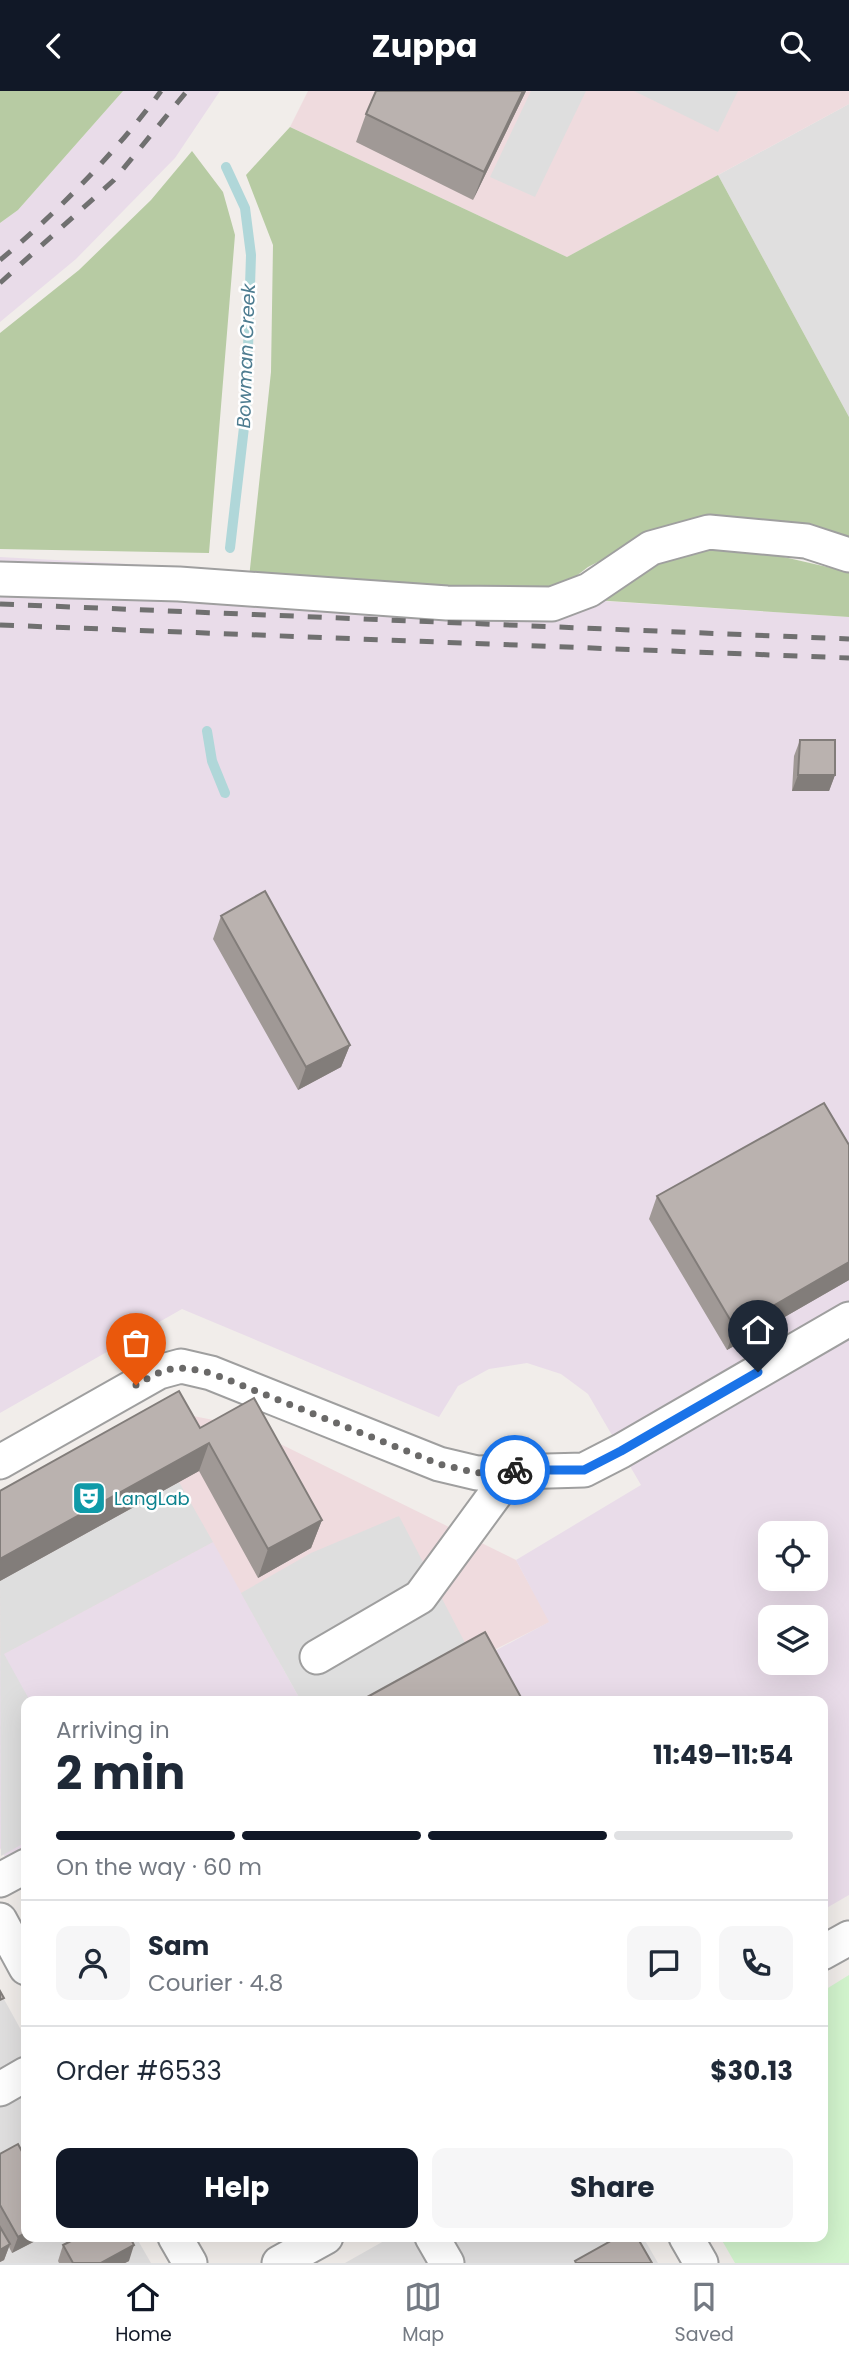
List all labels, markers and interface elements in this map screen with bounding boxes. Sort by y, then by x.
text: Zuppa [372,23,477,68]
icon: back [35,27,73,65]
icon: search [776,27,814,65]
water label: Bowman Creek [230,282,262,429]
pin [728,1300,788,1372]
icon: home [739,1311,777,1349]
pin [106,1313,166,1385]
icon: bag [117,1324,155,1362]
courier [480,1435,550,1505]
icon: bike [496,1451,534,1489]
theatre icon: LangLab [70,1479,108,1517]
place label: LangLab [114,1486,190,1511]
map controls [758,1521,828,1675]
button: locate [758,1521,828,1591]
button: layers [758,1605,828,1675]
text: Arriving in [56,1714,170,1746]
text: 11:49–11:54 [653,1737,793,1773]
text: 2 min [56,1741,185,1805]
text: On the way · 60 m [56,1851,262,1883]
button: person [56,1926,130,2000]
button: chat [627,1926,701,2000]
button: phone [719,1926,793,2000]
text: Sam [148,1928,209,1964]
text: Courier · 4.8 [148,1967,283,1999]
text: Order #6533 [56,2053,222,2089]
text: $30.13 [710,2053,793,2089]
button: Help [56,2148,418,2228]
button: Share [432,2148,793,2228]
tab: Home [115,2278,172,2349]
tab: Map [402,2278,444,2349]
tab: Saved [675,2278,734,2349]

